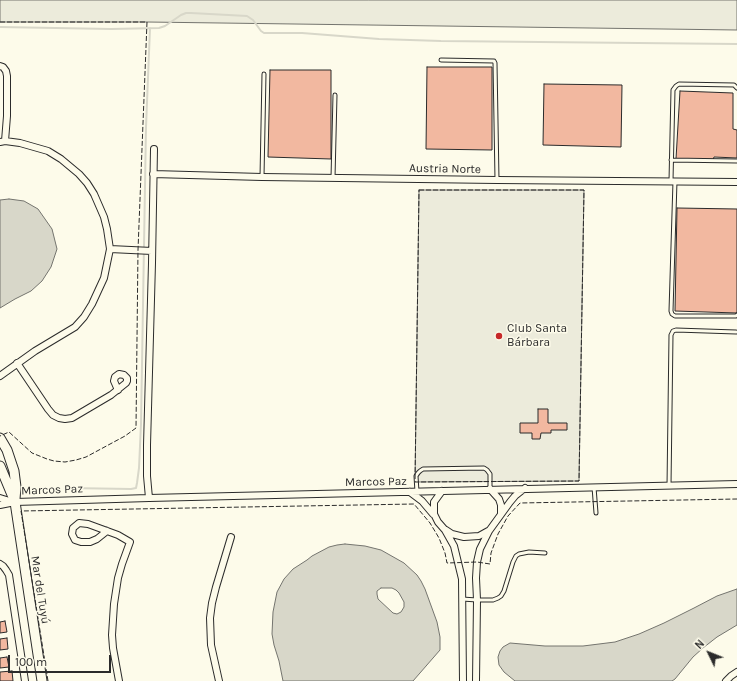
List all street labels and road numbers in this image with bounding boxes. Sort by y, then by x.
street label: Austria Norte [409,161,481,177]
street label: Marcos Paz [345,474,407,490]
street label: Marcos Paz [21,482,83,498]
street label: Mar del Tuyú [28,555,52,625]

